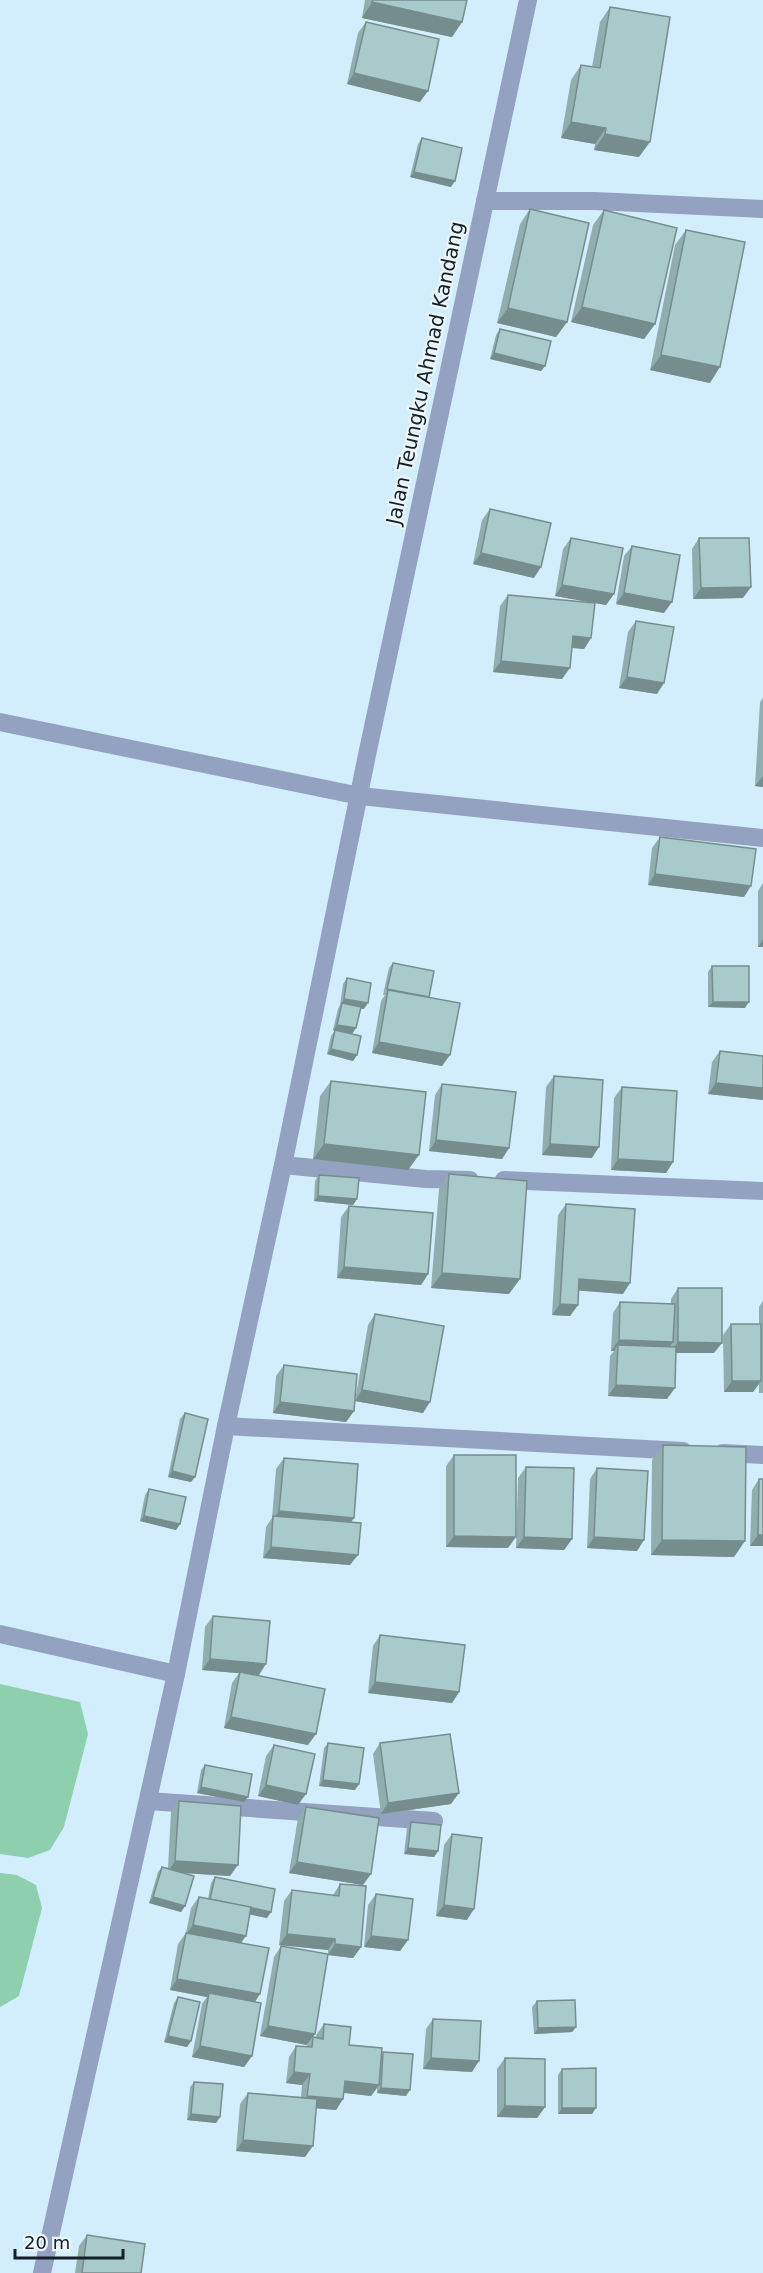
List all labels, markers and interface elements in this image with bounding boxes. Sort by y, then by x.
street label: Jalan Teungku Ahmad Kandang [381,219,469,529]
scale bar [15,2222,123,2260]
text: 20 m [24,2232,70,2253]

